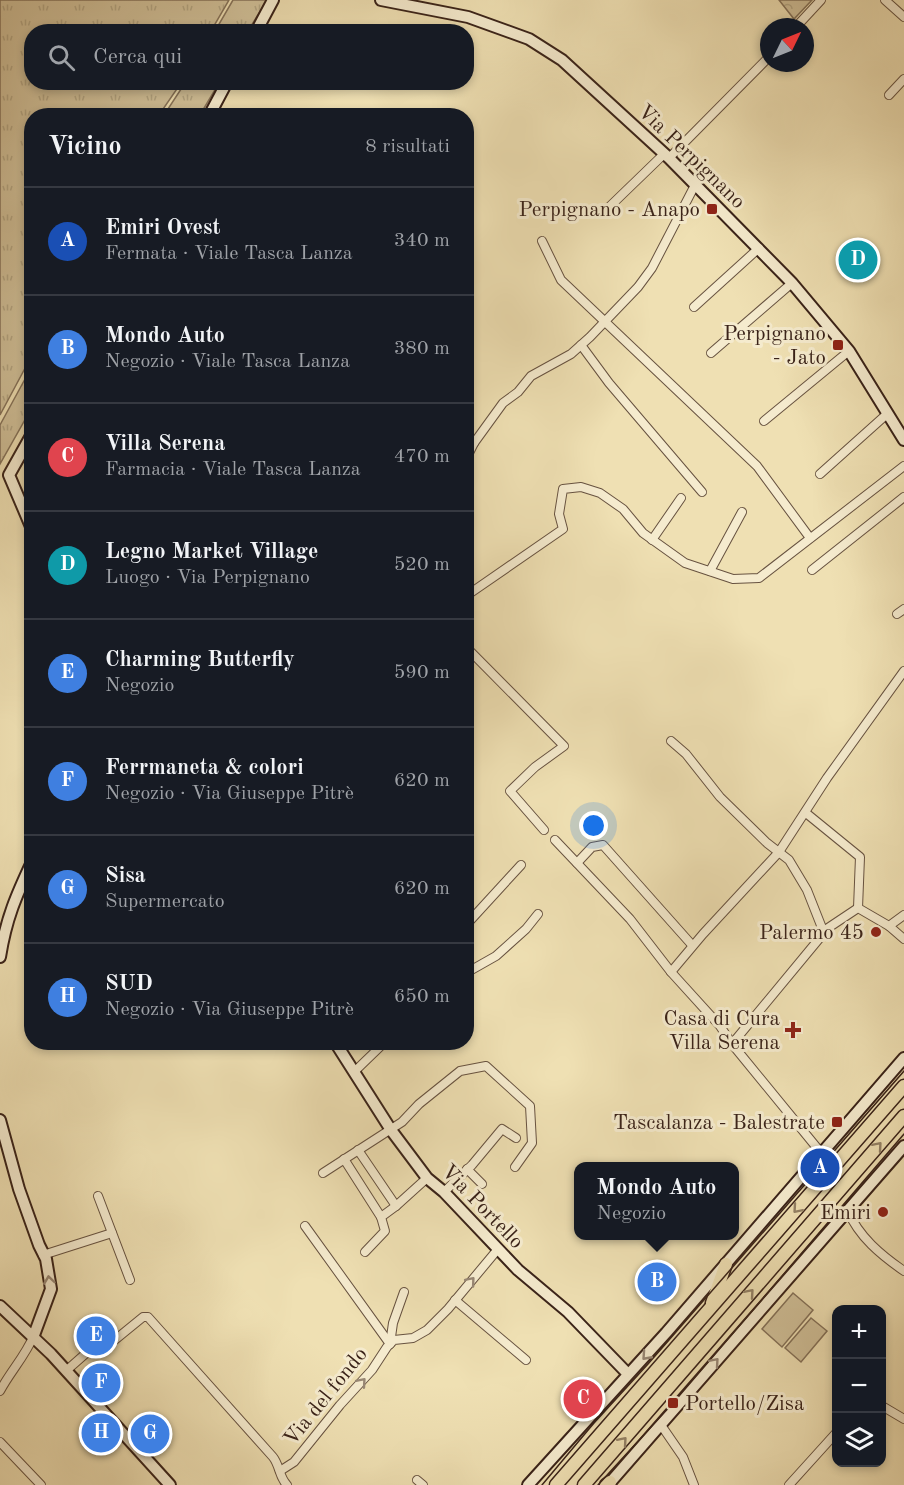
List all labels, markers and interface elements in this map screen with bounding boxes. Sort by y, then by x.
north arrow [760,18,814,72]
search box [24,24,474,90]
icon: search [45,41,78,74]
text: Cerca qui [93,46,182,68]
street label: Via Perpignano [633,101,749,213]
text: Vicino [48,134,122,160]
text: 8 risultati [365,137,450,157]
place label: Perpignano - Anapo [519,200,700,221]
marker: Perpignano - Anapo [705,202,719,216]
text: Emiri Ovest [105,217,220,239]
text: A [60,231,75,251]
text: 340 m [394,231,450,251]
pin: D [838,238,878,282]
text: Fermata · Viale Tasca Lanza [105,244,353,264]
place label: Perpignano - Jato [723,324,826,369]
text: Mondo Auto [105,325,225,347]
marker: Perpignano - Jato [831,338,845,352]
text: B [60,339,75,359]
text: 380 m [394,339,450,359]
text: Negozio · Viale Tasca Lanza [105,352,350,372]
text: Villa Serena [105,433,225,455]
text: C [61,447,74,467]
text: 470 m [394,447,450,467]
text: Farmacia · Viale Tasca Lanza [105,460,361,480]
text: Legno Market Village [105,541,318,563]
text: D [60,555,75,575]
text: 520 m [394,555,450,575]
text: Luogo · Via Perpignano [105,568,310,588]
text: Charming Butterfly [105,649,295,671]
text: E [61,663,74,683]
text: 590 m [394,663,450,683]
text: Negozio [105,676,174,696]
text: Ferrmaneta & colori [105,757,304,779]
text: F [61,771,74,791]
text: 620 m [394,771,450,791]
text: Negozio · Via Giuseppe Pitrè [105,784,354,804]
your location [579,811,608,840]
text: Sisa [105,865,146,887]
text: G [60,879,75,899]
text: 620 m [394,879,450,899]
text: Supermercato [105,892,225,912]
place label: Palermo 45 [759,923,864,944]
marker: Palermo 45 [869,925,883,939]
text: SUD [105,973,153,995]
text: H [59,987,76,1007]
text: 650 m [394,987,450,1007]
text: Negozio · Via Giuseppe Pitrè [105,1000,354,1020]
place label: Casa di Cura Villa Serena [663,1009,780,1054]
marker: Casa di Cura Villa Serena [784,1021,802,1039]
place label: Tascalanza - Balestrate [613,1113,825,1134]
marker: Tascalanza - Balestrate [830,1115,844,1129]
one-way arrow [871,1142,882,1153]
pin: A [800,1146,840,1190]
street label: Via Portello [437,1161,527,1253]
popup [574,1162,739,1240]
text: Mondo Auto [597,1177,716,1199]
one-way arrow [793,1202,804,1213]
place label: Emiri [820,1203,871,1224]
text: Negozio [597,1204,666,1224]
marker: Emiri [876,1205,890,1219]
pin: B [638,1260,676,1304]
one-way arrow [43,1275,56,1285]
one-way arrow [463,1277,474,1288]
one-way arrow [743,1289,754,1300]
map controls [832,1305,886,1467]
button: + [832,1305,886,1359]
pin: E [76,1314,116,1358]
street label: Via del fondo [280,1344,372,1450]
one-way arrow [642,1349,653,1359]
one-way arrow [708,1358,719,1369]
button: − [832,1359,886,1413]
pin: F [82,1360,120,1406]
pin: C [564,1376,602,1422]
one-way arrow [355,1378,366,1389]
place label: Portello/Zisa [685,1394,804,1415]
marker: Portello/Zisa [666,1396,680,1410]
pin: H [82,1410,120,1456]
pin: G [130,1412,170,1456]
button: layers [832,1413,886,1467]
one-way arrow [616,1437,627,1448]

